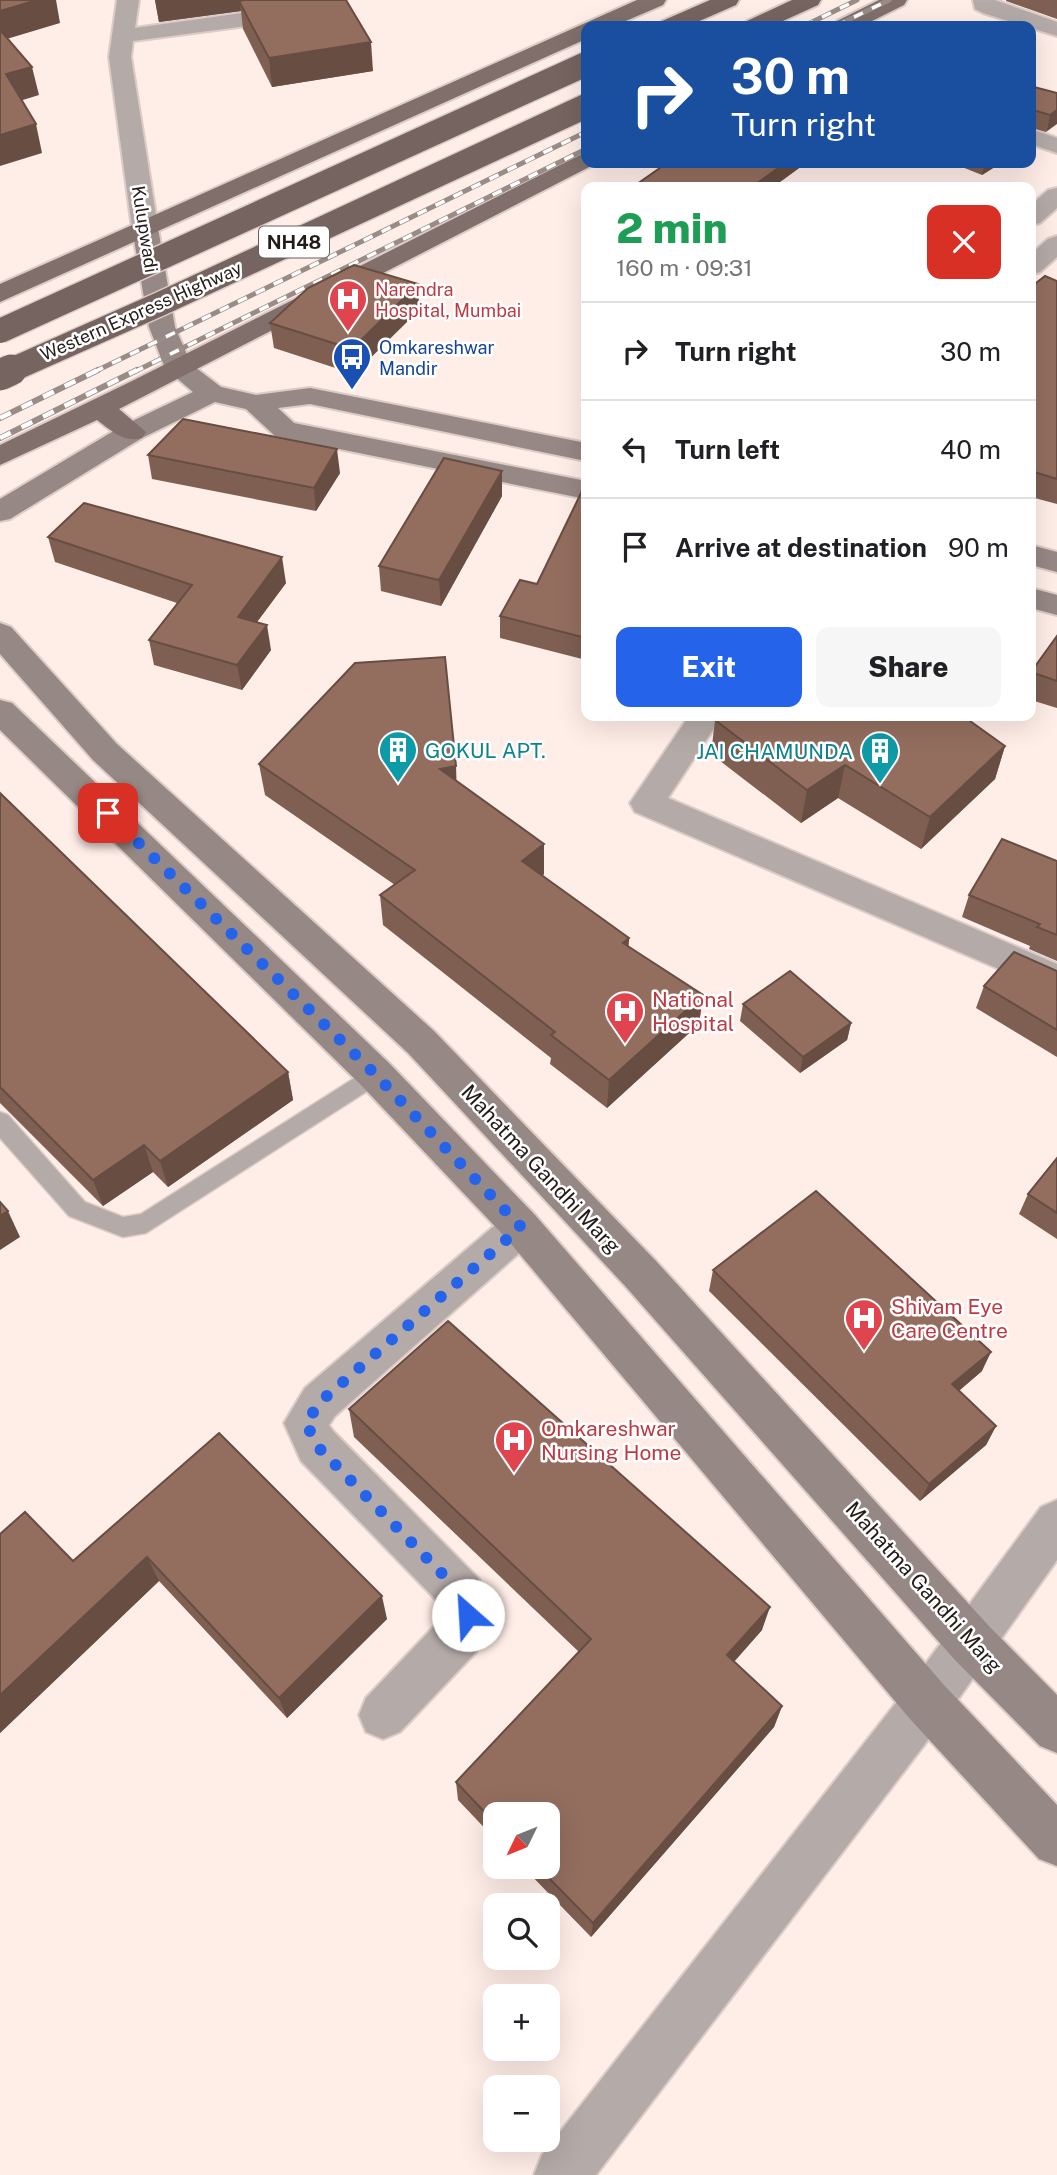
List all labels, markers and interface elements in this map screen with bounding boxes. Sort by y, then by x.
text: 30 m [731,47,850,105]
icon: right [616,49,707,140]
text: Turn right [731,106,876,143]
street label: Kulupwadi [128,184,162,274]
text: 2 min [616,203,728,252]
button: close [927,205,1001,279]
road number: NH48 [259,226,329,258]
text: 160 m · 09:31 [616,254,753,281]
street label: Western Express Highway [37,257,245,365]
hospital icon: Narendra Hospital, Mumbai [327,278,369,333]
place label: Narendra Hospital, Mumbai [375,279,521,321]
icon: right [616,332,654,370]
bus stop icon: Omkareshwar Mandir [331,336,373,391]
text: Turn right [675,336,797,367]
text: 30 m [940,336,1001,367]
place label: Omkareshwar Mandir [379,337,495,379]
icon: left [616,430,654,468]
text: Turn left [675,434,780,465]
text: 40 m [940,434,1001,465]
icon: arrive [616,528,654,566]
text: Arrive at destination [675,532,927,563]
text: 90 m [948,532,1009,563]
button: Exit [616,627,802,707]
button: Share [816,627,1001,707]
building icon: GOKUL APT. [377,729,419,784]
building icon: JAI CHAMUNDA [859,730,901,785]
place label: GOKUL APT. [425,738,546,763]
place label: JAI CHAMUNDA [696,739,853,764]
pin [78,783,138,843]
icon: arrive [89,794,127,832]
place label: National Hospital [652,987,734,1036]
hospital icon: National Hospital [604,990,646,1045]
street label: Mahatma Gandhi Marg [456,1079,626,1259]
place label: Shivam Eye Care Centre [891,1294,1008,1343]
hospital icon: Shivam Eye Care Centre [843,1297,885,1352]
place label: Omkareshwar Nursing Home [541,1416,681,1465]
hospital icon: Omkareshwar Nursing Home [493,1419,535,1474]
street label: Mahatma Gandhi Marg [841,1496,1007,1678]
position arrow [431,1578,505,1652]
north arrow [483,1802,560,1880]
map controls [483,1802,560,2152]
button: search [483,1893,560,1970]
button: + [483,1984,560,2061]
button: − [483,2075,560,2152]

